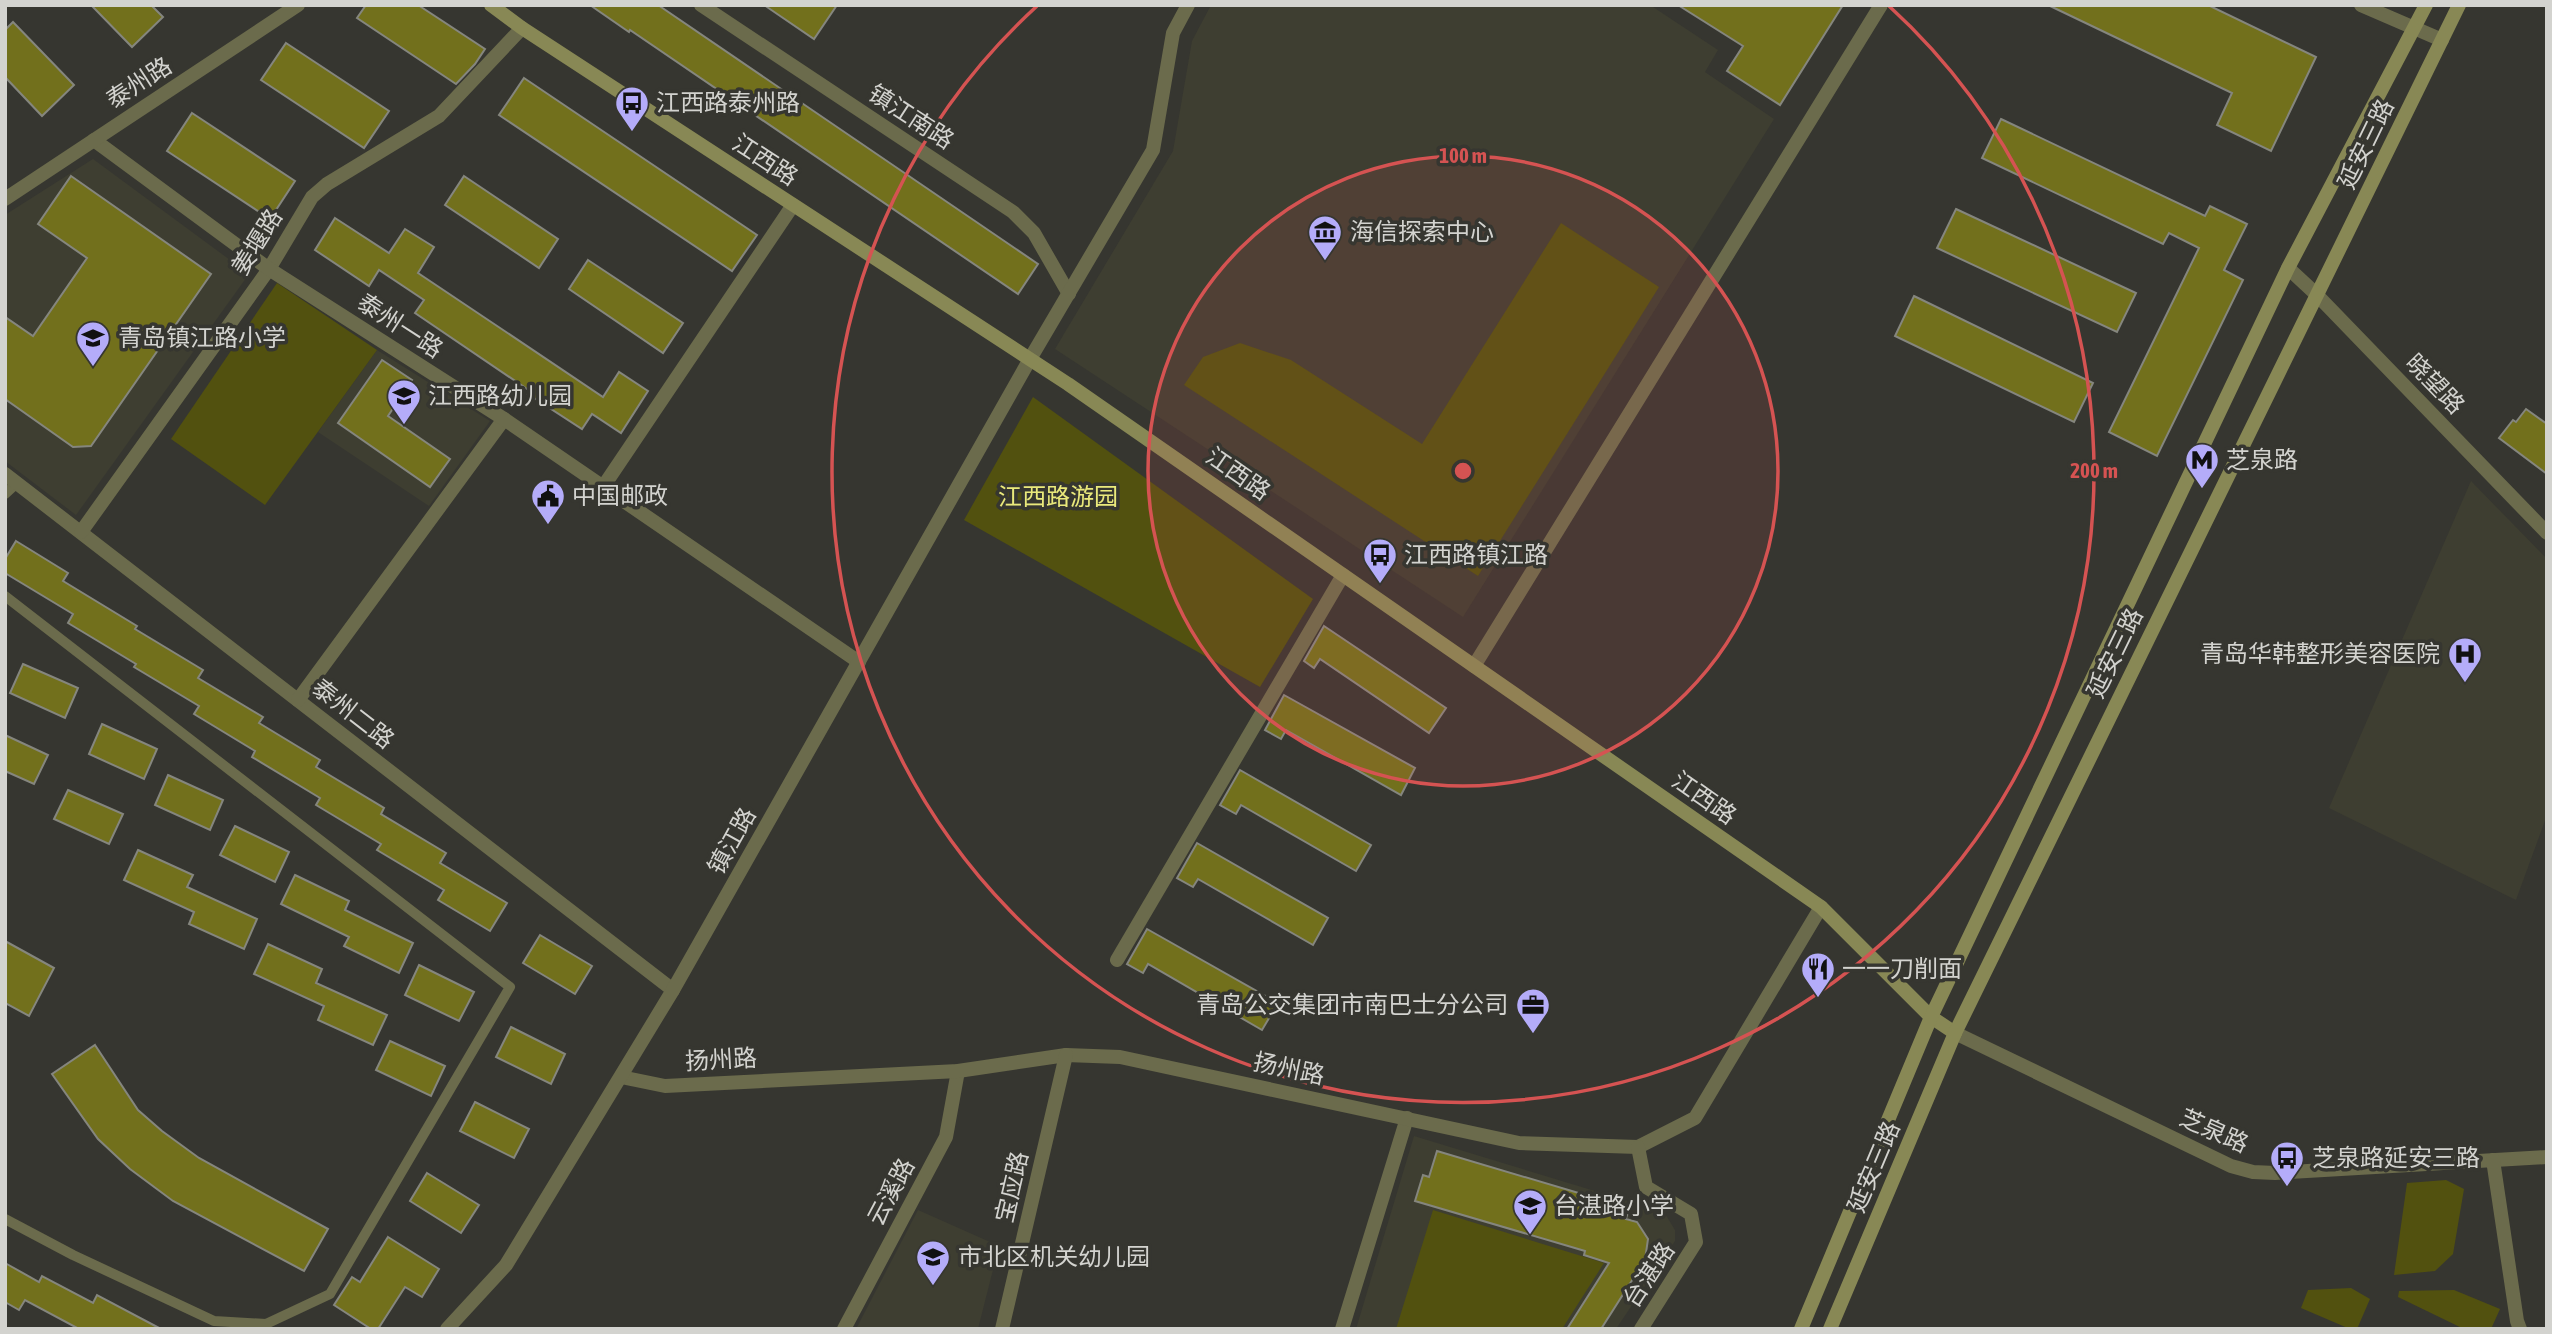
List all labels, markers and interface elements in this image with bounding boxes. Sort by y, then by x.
street label: 泰州路 [101,52,176,114]
street label: 镇江南路 [864,79,959,154]
bus stop icon: 江西路泰州路 [613,84,651,133]
place label: 江西路泰州路 [656,89,800,116]
street label: 延安三路 [2332,95,2399,193]
street label: 江西路 [728,129,803,191]
text: 100 m [1439,143,1487,167]
street label: 姜堰路 [226,204,287,279]
museum icon: 海信探索中心 [1306,213,1344,262]
place label: 海信探索中心 [1350,218,1494,245]
street label: 泰州一路 [353,288,448,363]
school or university icon: 青岛镇江路小学 [74,319,112,368]
place label: 青岛镇江路小学 [118,324,286,351]
street label: 晓望路 [2401,348,2470,419]
school or university icon: 江西路幼儿园 [385,377,423,426]
place label: 江西路幼儿园 [428,382,572,409]
metro station icon: 芝泉路 [2183,441,2221,490]
street label: 江西路 [1201,442,1276,505]
place label: 芝泉路 [2226,446,2298,473]
text: 200 m [2070,458,2118,482]
centre of rings [1451,459,1475,483]
public building icon: 中国邮政 [529,477,567,526]
place label: 中国邮政 [572,482,668,509]
park label: 江西路游园 [998,483,1118,510]
bus stop icon: 江西路镇江路 [1361,536,1399,585]
place label: 江西路镇江路 [1404,541,1548,568]
street label: 延安三路 [2081,604,2148,702]
hospital icon: 青岛华韩整形美容医院 [2446,635,2484,684]
place label: 青岛华韩整形美容医院 [2200,640,2440,667]
street label: 泰州二路 [307,673,399,754]
street label: 江西路 [1667,766,1742,829]
street label: 镇江路 [702,803,761,879]
restaurant icon: 一一刀削面 [1799,950,1837,999]
place label: 一一刀削面 [1842,955,1962,982]
office icon: 青岛公交集团市南巴士分公司 [1514,986,1552,1035]
place label: 青岛公交集团市南巴士分公司 [1196,991,1508,1018]
street label: 扬州路 [684,1044,758,1075]
street label: 扬州路 [1251,1048,1327,1089]
street label: 芝泉路 [2176,1104,2253,1158]
street label: 延安三路 [1842,1117,1905,1216]
bus stop icon: 芝泉路延安三路 [2268,1139,2306,1188]
place label: 芝泉路延安三路 [2312,1144,2480,1171]
street label: 宝应路 [990,1149,1033,1225]
street label: 云溪路 [862,1154,919,1230]
school or university icon: 台湛路小学 [1511,1187,1549,1236]
place label: 台湛路小学 [1554,1192,1674,1219]
street label: 台湛路 [1618,1237,1680,1312]
school or university icon: 市北区机关幼儿园 [914,1238,952,1287]
place label: 市北区机关幼儿园 [958,1243,1150,1270]

